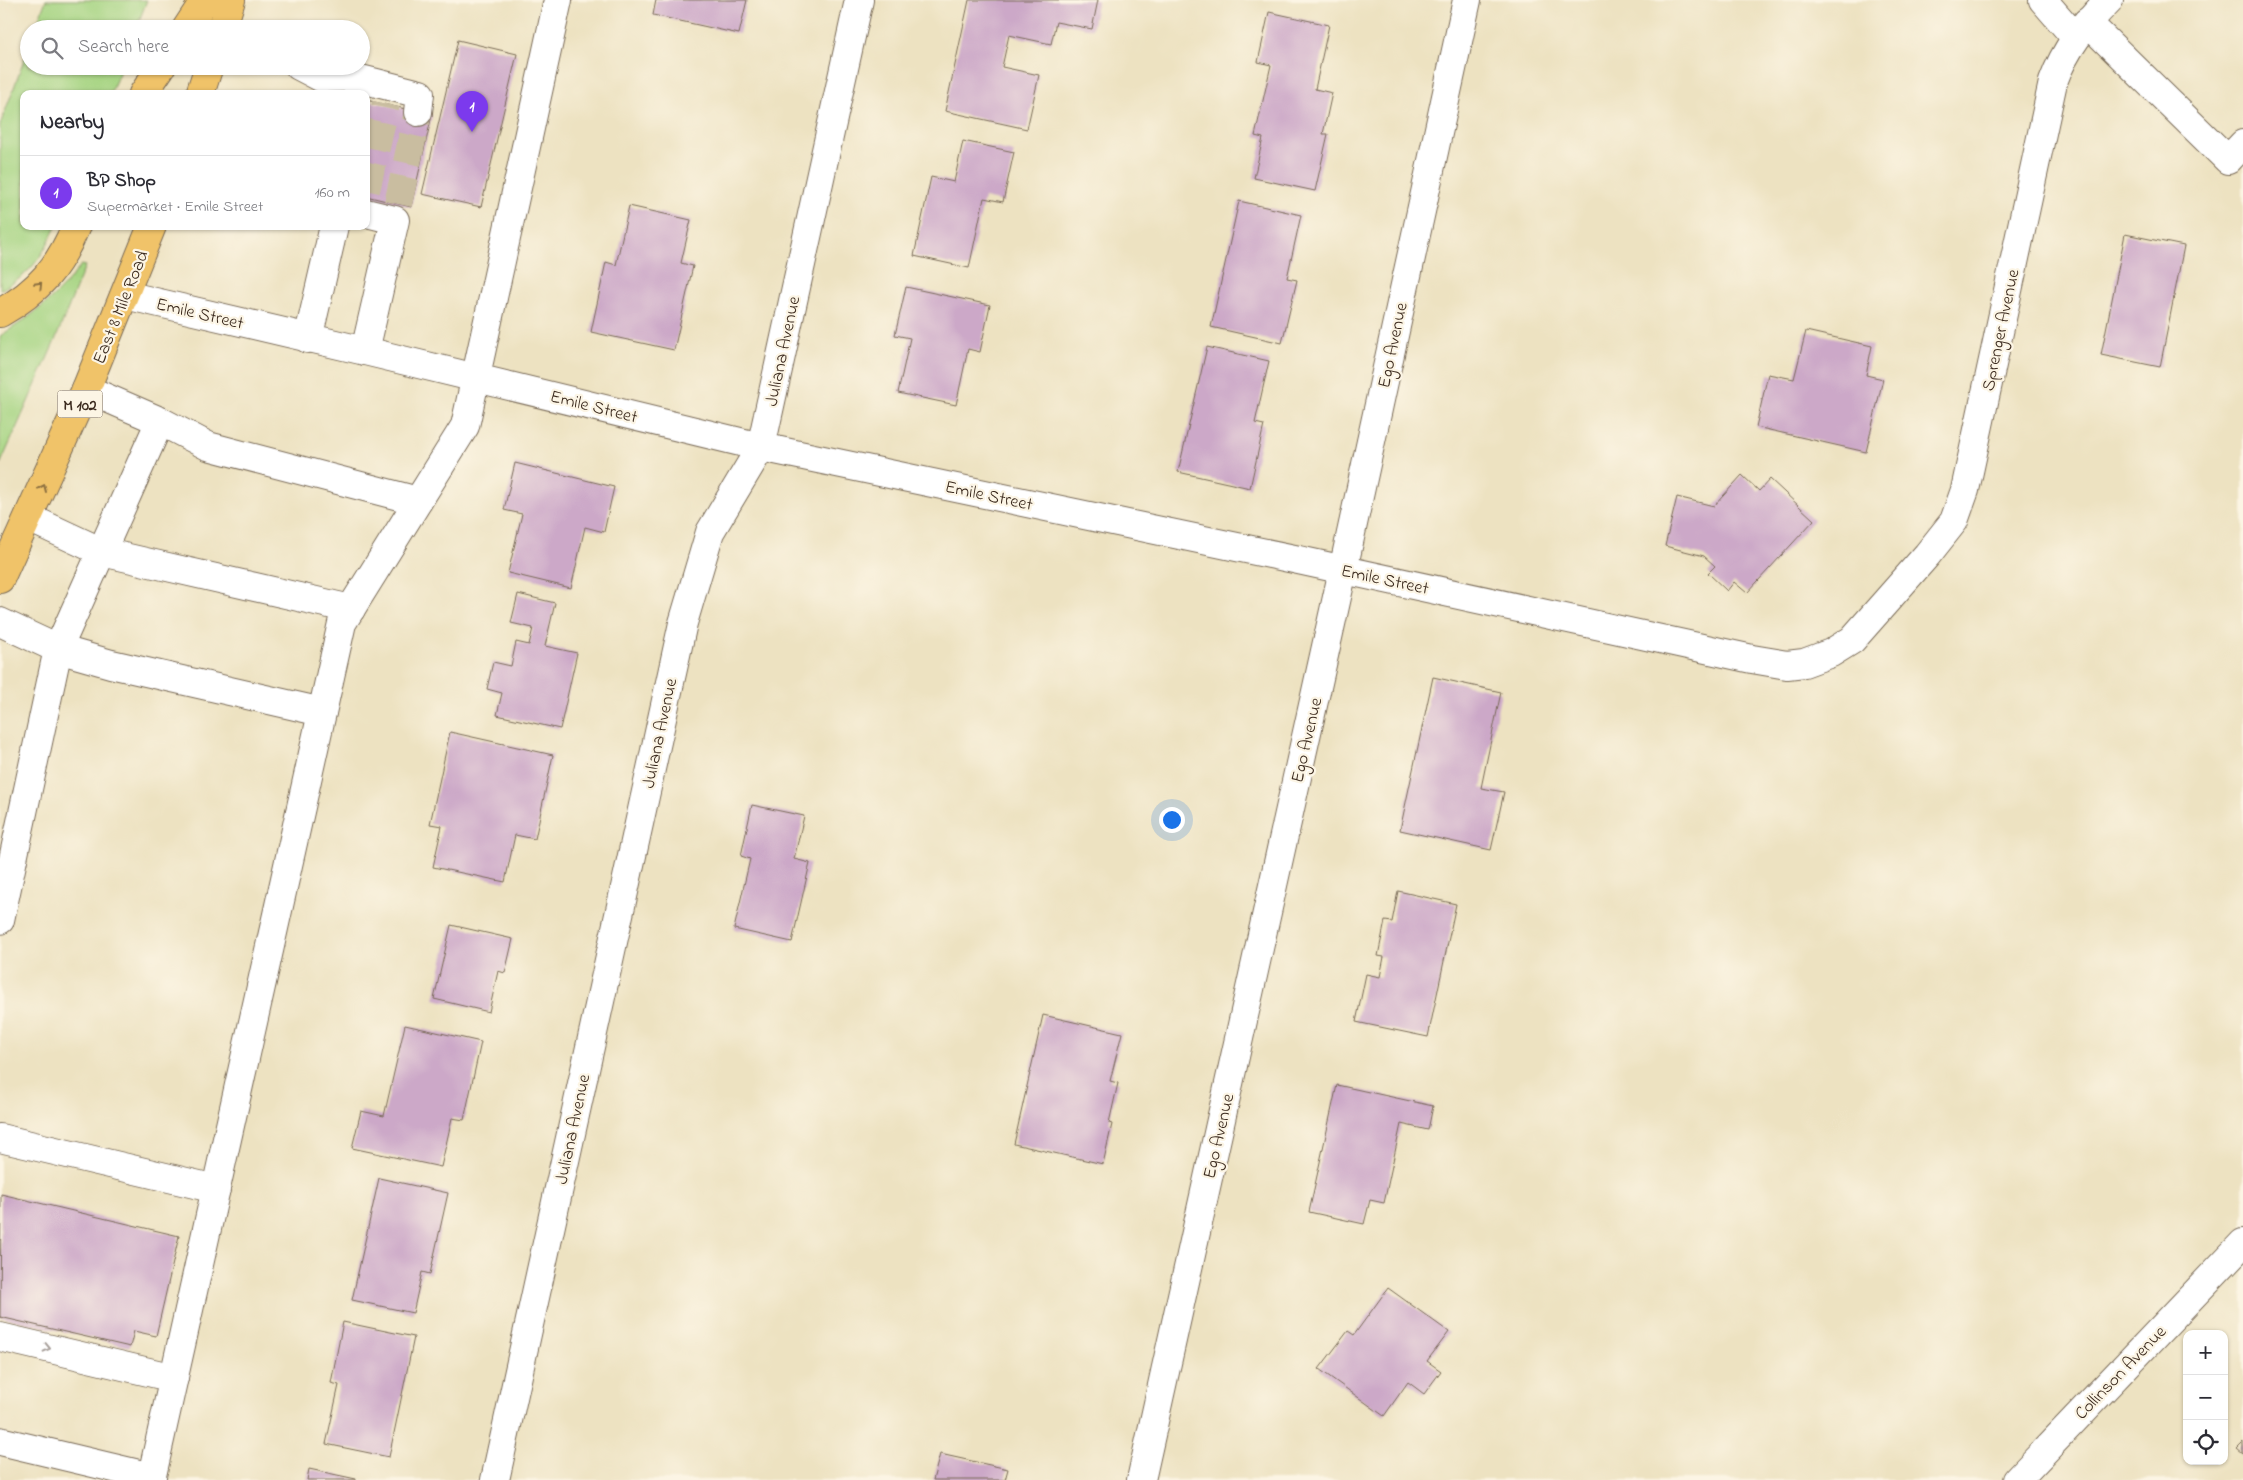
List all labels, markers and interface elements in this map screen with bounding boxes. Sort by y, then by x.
search box [20,20,370,75]
icon: search [38,34,66,62]
text: Search here [78,34,169,61]
pin: 1 [456,91,488,132]
text: Nearby [40,108,104,138]
text: BP Shop [87,168,156,195]
text: 1 [53,181,59,205]
text: 160 m [315,181,350,205]
text: Supermarket · Emile Street [87,195,263,219]
street label: East 8 Mile Road [87,247,156,368]
street label: Sprenger Avenue [1976,266,2029,394]
one-way arrow [33,281,42,290]
street label: Emile Street [153,292,246,338]
street label: Juliana Avenue [760,293,809,409]
street label: Ego Avenue [1372,299,1417,391]
street label: Emile Street [547,385,640,431]
road number: M 102 [58,390,102,418]
street label: Emile Street [942,475,1035,519]
one-way arrow [36,484,47,493]
street label: Emile Street [1338,559,1431,603]
street label: Juliana Avenue [637,675,686,791]
street label: Ego Avenue [1286,694,1332,786]
your location [1159,807,1185,833]
street label: Juliana Avenue [550,1071,599,1187]
street label: Ego Avenue [1198,1090,1244,1182]
street label: Collinson Avenue [2070,1320,2174,1427]
map controls [2183,1330,2228,1465]
button: + [2183,1330,2228,1375]
one-way arrow [43,1342,52,1353]
button: − [2183,1375,2228,1420]
button: locate [2183,1420,2228,1465]

